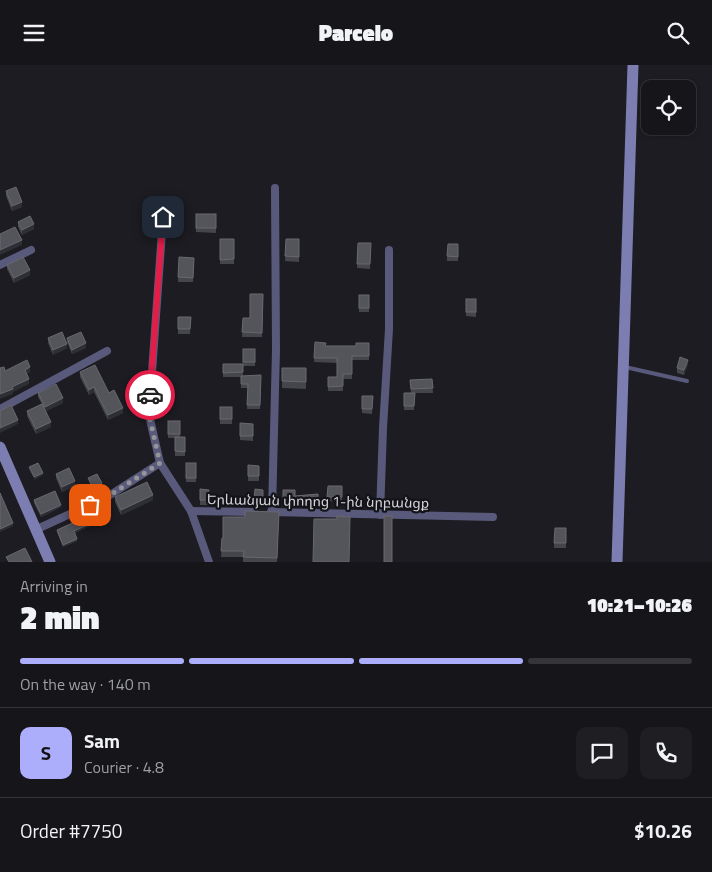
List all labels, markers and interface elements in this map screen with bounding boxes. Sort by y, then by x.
text: Parcelo [319,16,393,50]
icon: menu [20,19,48,47]
icon: search [664,19,692,47]
map controls [641,80,696,135]
button: locate [641,80,696,135]
pin [142,196,184,238]
icon: home [149,203,177,231]
courier [125,370,175,420]
icon: car [136,381,164,409]
pin [69,484,111,526]
street label: Երևանյան փողոց 1-ին նրբանցք [207,488,429,513]
icon: bag [76,491,104,519]
text: Arriving in [20,574,88,598]
text: 10:21–10:26 [587,590,692,619]
text: 2 min [20,593,100,641]
text: On the way · 140 m [20,672,151,696]
text: Sam [84,726,120,755]
button: chat [576,727,628,779]
button: phone [640,727,692,779]
text: S [41,738,51,767]
text: Courier · 4.8 [84,755,164,779]
text: Order #7750 [20,816,122,845]
text: $10.26 [634,816,692,845]

